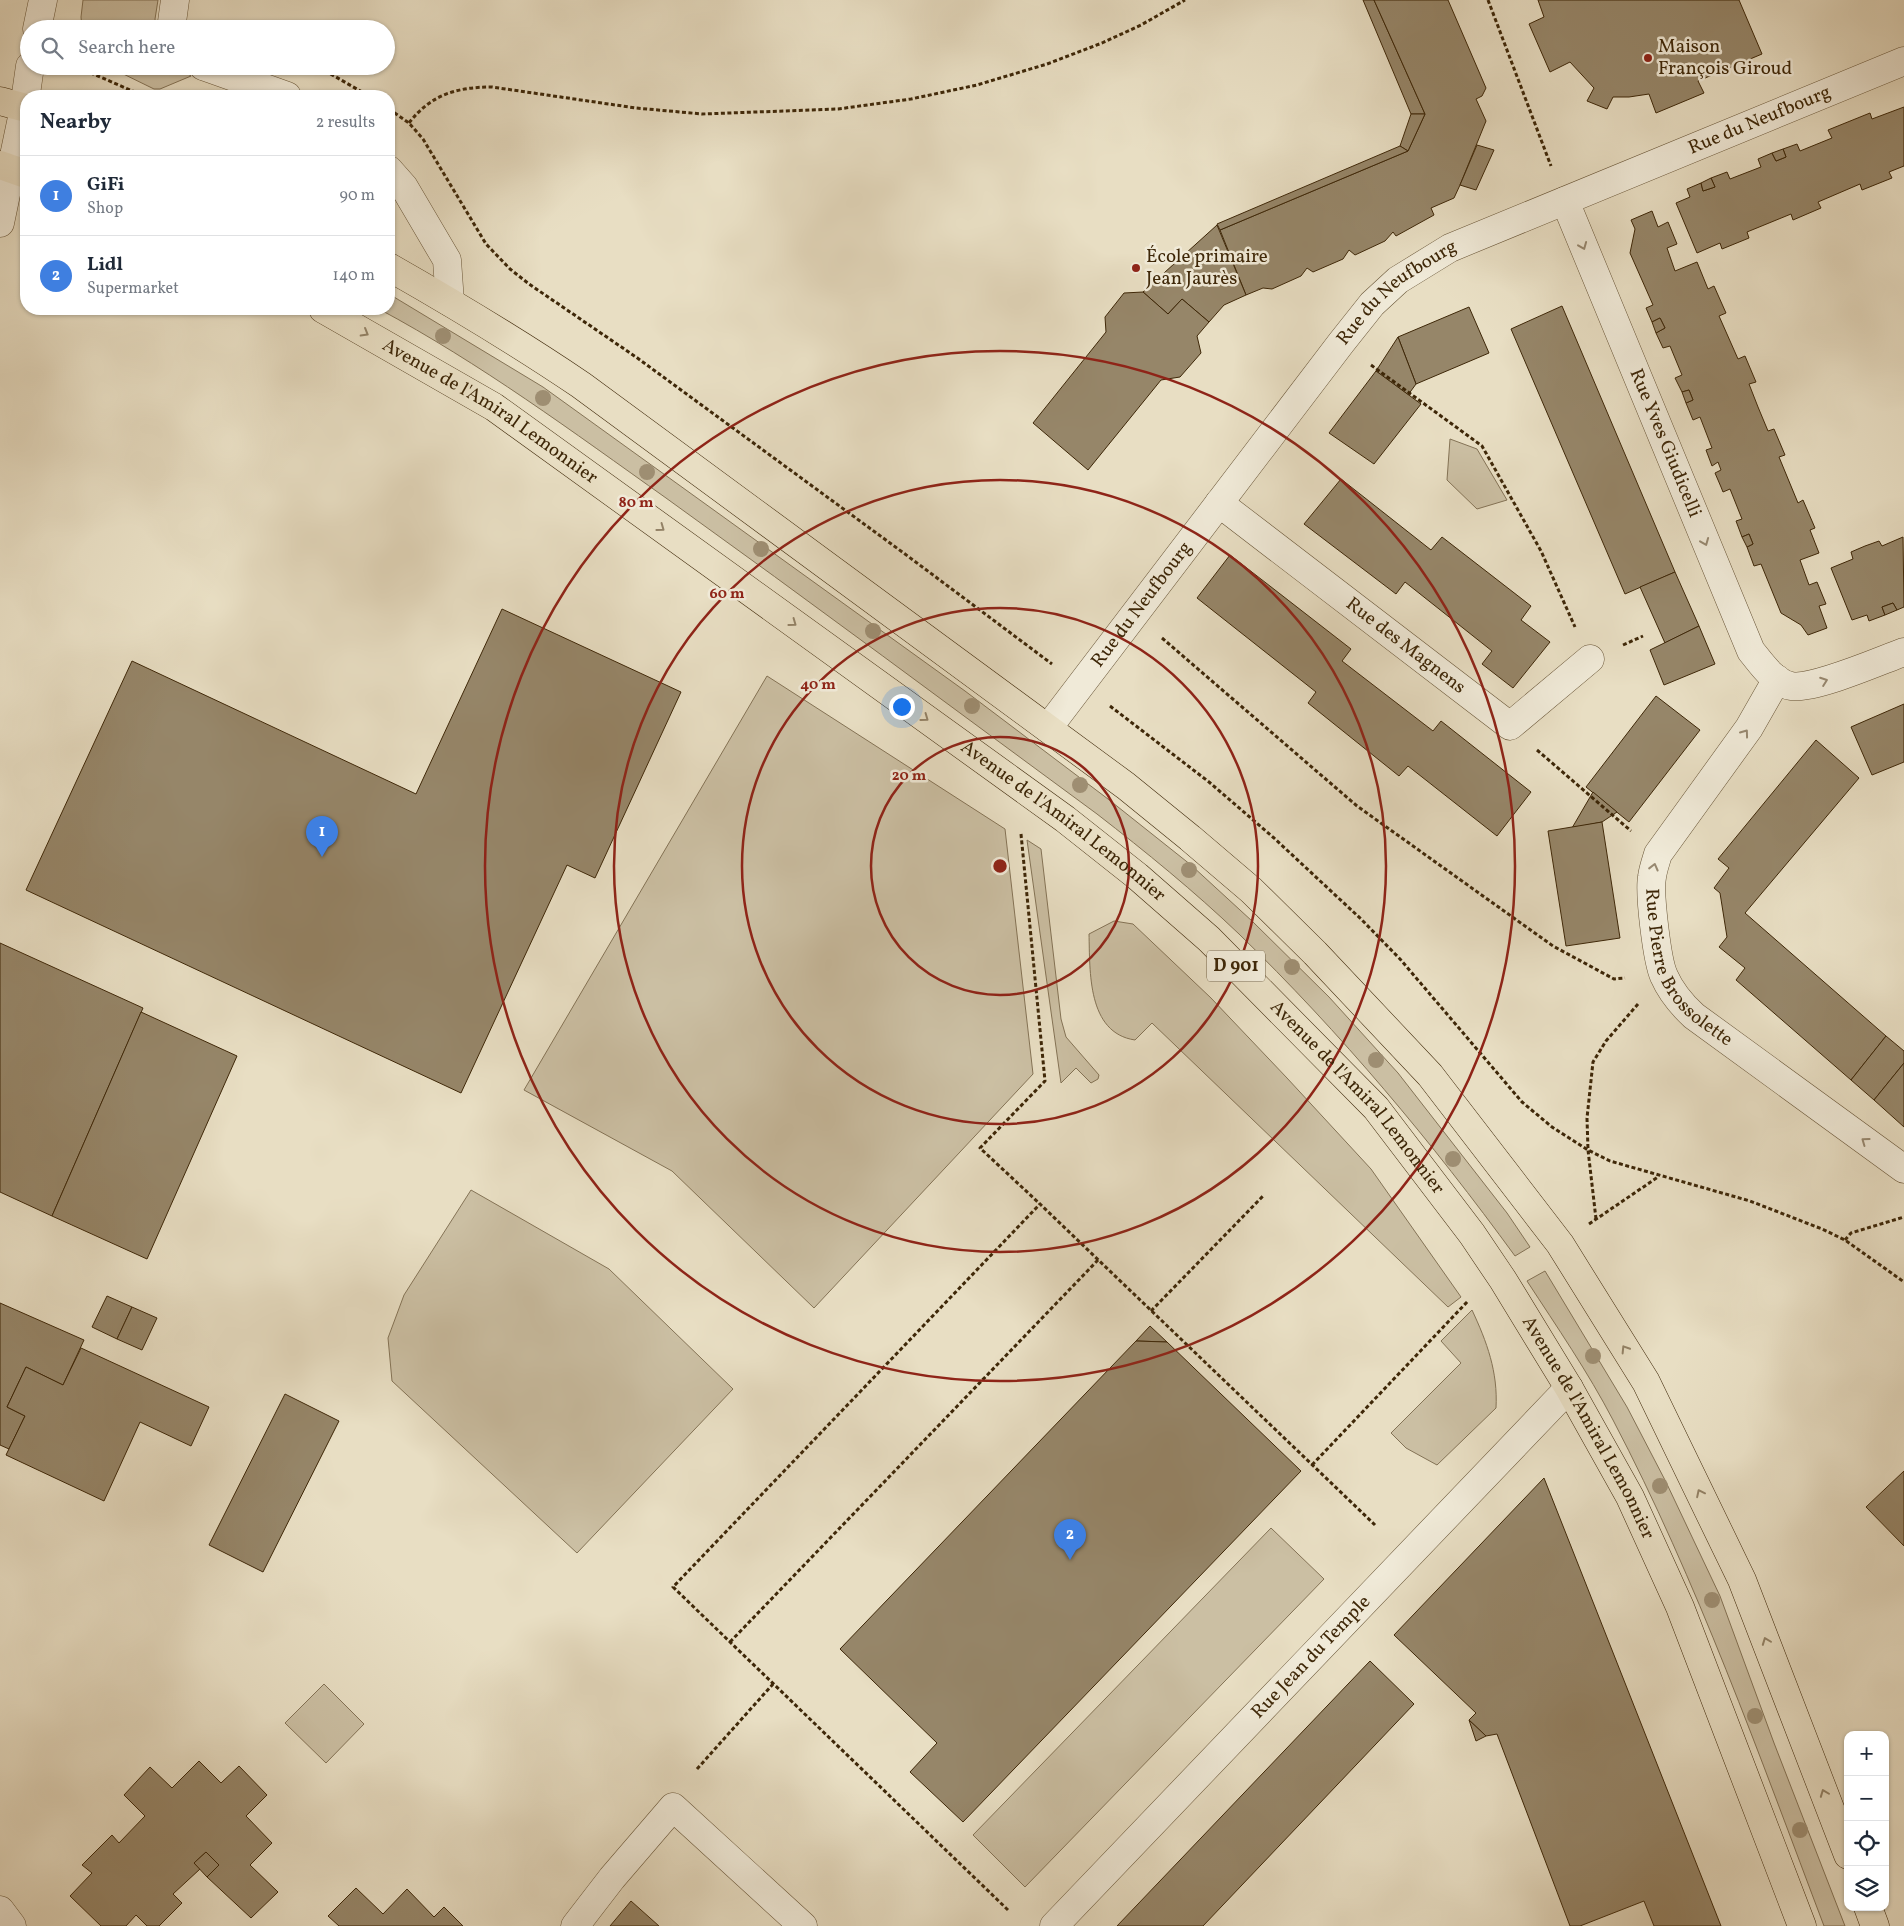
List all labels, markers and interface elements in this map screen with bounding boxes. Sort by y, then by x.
search box [20,20,395,75]
icon: search [38,34,66,62]
place label: Maison François Giroud [1658,34,1792,82]
text: Search here [78,35,175,61]
marker: Maison François Giroud [1642,52,1654,64]
street label: Rue du Neufbourg [1684,79,1835,161]
text: Nearby [40,108,111,137]
text: 2 results [316,112,375,134]
text: GiFi [87,172,125,198]
text: 1 [53,185,59,207]
text: 90 m [339,185,375,207]
text: Shop [87,198,123,220]
street label: Rue du Neufbourg [1331,234,1460,351]
one-way arrow [1578,242,1588,250]
place label: École primaire Jean Jaurès [1146,244,1268,292]
text: Lidl [87,252,123,278]
marker: École primaire Jean Jaurès [1130,262,1142,274]
text: 2 [52,265,60,287]
text: 140 m [333,265,375,287]
text: Supermarket [87,278,179,300]
one-way arrow [360,327,369,337]
street label: Avenue de l'Amiral Lemonnier [377,333,603,491]
street label: Rue Yves Giudicelli [1623,365,1708,522]
text: 80 m [619,493,654,514]
one-way arrow [655,522,665,531]
street label: Rue du Neufbourg [1086,536,1198,673]
one-way arrow [1699,538,1709,546]
text: 60 m [710,584,745,605]
street label: Rue des Magnens [1340,592,1471,700]
one-way arrow [787,617,797,626]
text: 40 m [800,675,836,696]
one-way arrow [1819,677,1827,687]
your location [889,694,915,720]
one-way arrow [919,712,929,721]
one-way arrow [1739,729,1748,739]
street label: Avenue de l'Amiral Lemonnier [955,735,1171,908]
text: 20 m [892,766,927,787]
pin: 1 [306,816,338,857]
centre of rings [991,857,1009,875]
one-way arrow [1648,862,1659,871]
street label: Rue Pierre Brossolette [1638,888,1738,1053]
road number: D 901 [1207,950,1265,981]
street label: Avenue de l'Amiral Lemonnier [1264,995,1450,1200]
one-way arrow [1862,1138,1871,1146]
street label: Avenue de l'Amiral Lemonnier [1515,1311,1661,1544]
one-way arrow [1622,1345,1632,1354]
one-way arrow [1696,1489,1706,1498]
pin: 2 [1054,1519,1086,1560]
street label: Rue Jean du Temple [1246,1590,1377,1725]
one-way arrow [1762,1637,1772,1646]
map controls [1844,1731,1889,1911]
button: + [1844,1731,1889,1776]
button: − [1844,1776,1889,1821]
one-way arrow [1820,1789,1830,1798]
button: locate [1844,1821,1889,1866]
button: layers [1844,1866,1889,1911]

